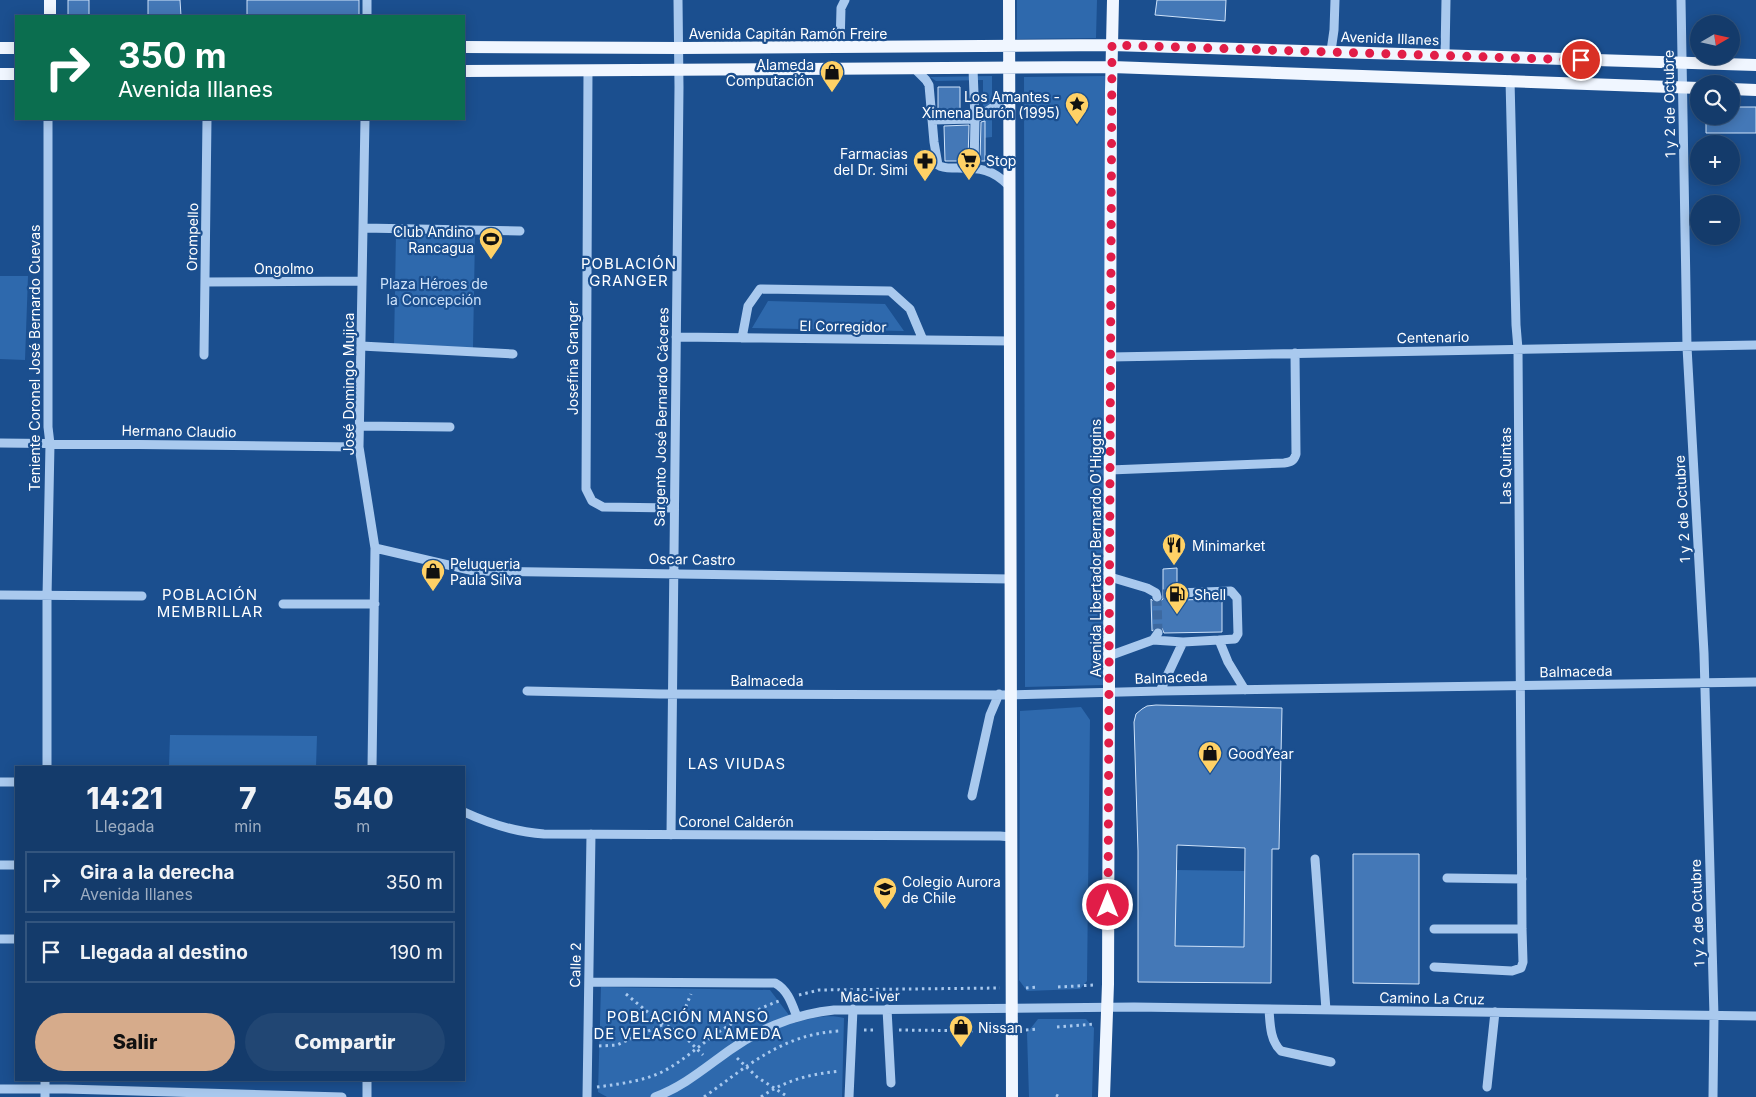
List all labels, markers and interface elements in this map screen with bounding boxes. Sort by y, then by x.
north arrow [1690,15,1740,65]
map controls [1690,15,1740,245]
street label: Avenida Capitán Ramón Freire [689,25,887,42]
street label: Avenida Illanes [1340,28,1440,48]
text: 350 m [118,34,227,76]
icon: right [35,35,100,100]
pin [1560,39,1602,81]
icon: arrive [1567,46,1595,74]
street label: 1 y 2 de Octubre [1660,50,1678,158]
place label: Alameda Computación [726,56,814,89]
shop icon: Alameda Computación [819,59,845,93]
button: search [1690,75,1740,125]
text: Avenida Illanes [118,76,273,102]
place label: Los Amantes - Ximena Burón (1995) [922,88,1060,121]
place icon: Los Amantes - Ximena Burón (1995) [1064,91,1090,125]
button: + [1690,135,1740,185]
place label: Farmacias del Dr. Simi [833,145,908,178]
supermarket icon: Stop [956,147,982,181]
pharmacy icon: Farmacias del Dr. Simi [912,148,938,182]
place label: Stop [986,152,1016,169]
button: − [1690,195,1740,245]
street label: Orompello [183,203,201,271]
place label: Club Andino Rancagua [393,223,474,256]
street label: Teniente Coronel José Bernardo Cuevas [26,225,43,491]
sports icon: Club Andino Rancagua [478,226,504,260]
district label: POBLACIÓN GRANGER [581,254,677,290]
street label: Ongolmo [254,260,314,277]
park label: Plaza Héroes de la Concepción [380,275,488,308]
street label: Josefina Granger [564,301,581,415]
street label: Sargento José Bernardo Cáceres [651,307,671,527]
street label: José Domingo Mujica [340,313,357,455]
street label: El Corregidor [799,317,887,335]
street label: Centenario [1397,328,1469,346]
street label: Avenida Libertador Bernardo O'Higgins [1087,419,1104,677]
street label: Hermano Claudio [121,421,237,441]
street label: Las Quintas [1497,427,1514,505]
street label: 1 y 2 de Octubre [1671,455,1693,563]
restaurant icon: Minimarket [1161,532,1187,566]
place label: Minimarket [1192,537,1266,554]
street label: Oscar Castro [648,550,736,568]
place label: Peluqueria Paula Silva [450,555,522,588]
shop icon: Peluqueria Paula Silva [420,558,446,592]
fuel station icon: Shell [1164,581,1190,615]
district label: POBLACIÓN MEMBRILLAR [157,585,263,621]
place label: Shell [1194,586,1226,603]
street label: Balmaceda [1539,662,1613,680]
street label: Balmaceda [1134,667,1208,687]
street label: Balmaceda [730,672,804,689]
shop icon: GoodYear [1197,740,1223,774]
place label: GoodYear [1228,745,1294,762]
district label: LAS VIUDAS [688,754,786,773]
text: 14:21 [86,780,163,816]
text: 7 [239,780,257,816]
text: 540 [333,780,394,816]
street label: Coronel Calderón [678,813,794,830]
text: Llegada [95,816,155,836]
text: min [234,816,262,836]
text: m [356,816,370,836]
street label: 1 y 2 de Octubre [1687,859,1707,967]
text: Gira a la derecha [80,861,235,884]
icon: right [37,868,65,896]
text: 350 m [386,871,443,894]
place label: Colegio Aurora de Chile [902,873,1001,906]
school or university icon: Colegio Aurora de Chile [872,876,898,910]
position arrow [1081,878,1133,930]
text: Avenida Illanes [80,884,193,904]
icon: arrive [37,938,65,966]
text: Llegada al destino [80,941,248,964]
text: 190 m [390,941,443,964]
street label: Calle 2 [566,942,584,988]
street label: Mac-Iver [840,987,900,1005]
street label: Camino La Cruz [1379,989,1485,1007]
district label: POBLACIÓN MANSO DE VELASCO ALAMEDA [594,1007,782,1043]
button: Salir [35,1013,235,1071]
button: Compartir [245,1013,445,1071]
shop icon: Nissan [948,1014,974,1048]
place label: Nissan [978,1019,1023,1036]

